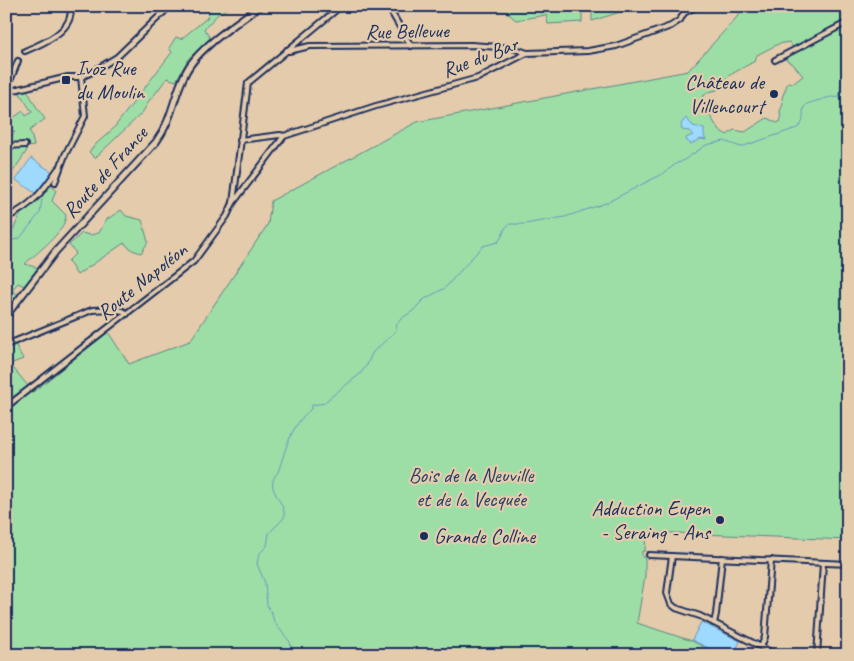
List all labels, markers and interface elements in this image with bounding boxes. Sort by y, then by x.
street label: Rue Bellevue [365,17,450,45]
street label: Rue du Bar [438,30,523,83]
place label: Ivoz Rue du Moulin [76,55,146,105]
place label: Château de Villencourt [685,69,767,119]
marker: Ivoz Rue du Moulin [60,74,72,86]
marker: Château de Villencourt [768,88,780,100]
street label: Route de France [57,120,154,223]
street label: Route Napoléon [92,236,193,325]
park label: Bois de la Neuville et de la Vecquée [409,462,535,512]
place label: Adduction Eupen - Seraing - Ans [591,495,712,545]
marker: Adduction Eupen - Seraing - Ans [714,514,726,526]
place label: Grande Colline [434,523,536,549]
marker: Grande Colline [418,530,430,542]

